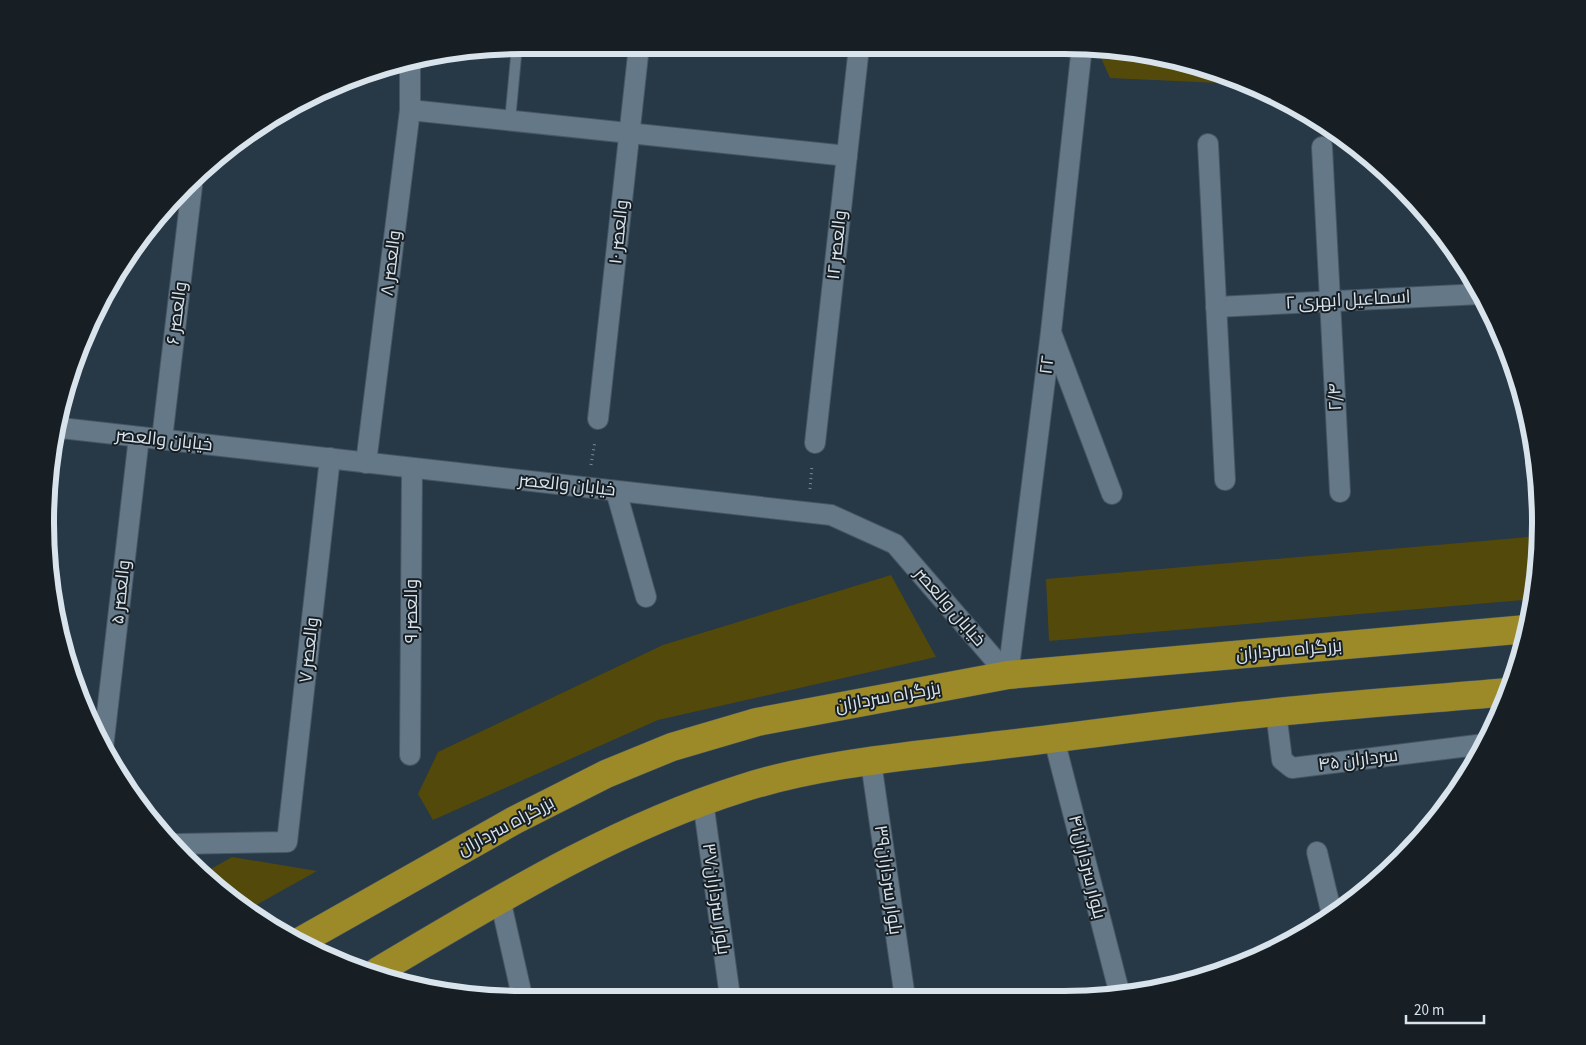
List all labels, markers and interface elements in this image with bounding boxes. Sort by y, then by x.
street label: والعصر ۱۰ [603,198,635,266]
street label: والعصر ۱۲ [821,209,853,281]
street label: والعصر ۸ [375,229,407,297]
street label: والعصر ۶ [161,280,193,346]
street label: اسماعیل ابهری ۲ [1285,284,1411,316]
street label: ۲۲ [1033,354,1061,376]
street label: ۲/۴ [1322,382,1348,412]
street label: خیابان والعصر [113,422,214,458]
street label: خیابان والعصر [516,467,617,503]
street label: والعصر ۵ [105,559,137,625]
street label: خیابان والعصر [908,561,991,652]
street label: والعصر ۹ [399,579,424,643]
street label: والعصر ۷ [293,616,325,684]
street label: بزرگراه سرداران [1235,633,1343,667]
street label: بزرگراه سرداران [833,675,943,719]
street label: سرداران ۴۵ [1317,743,1399,777]
street label: بزرگراه سرداران [453,790,559,862]
street label: بلوار سرداران۴۱ [1062,812,1112,922]
street label: بلوار سرداران۳۹ [868,824,908,936]
street label: بلوار سرداران۳۷ [696,842,736,956]
scale bar [1406,992,1484,1024]
text: 20 m [1414,1000,1444,1021]

